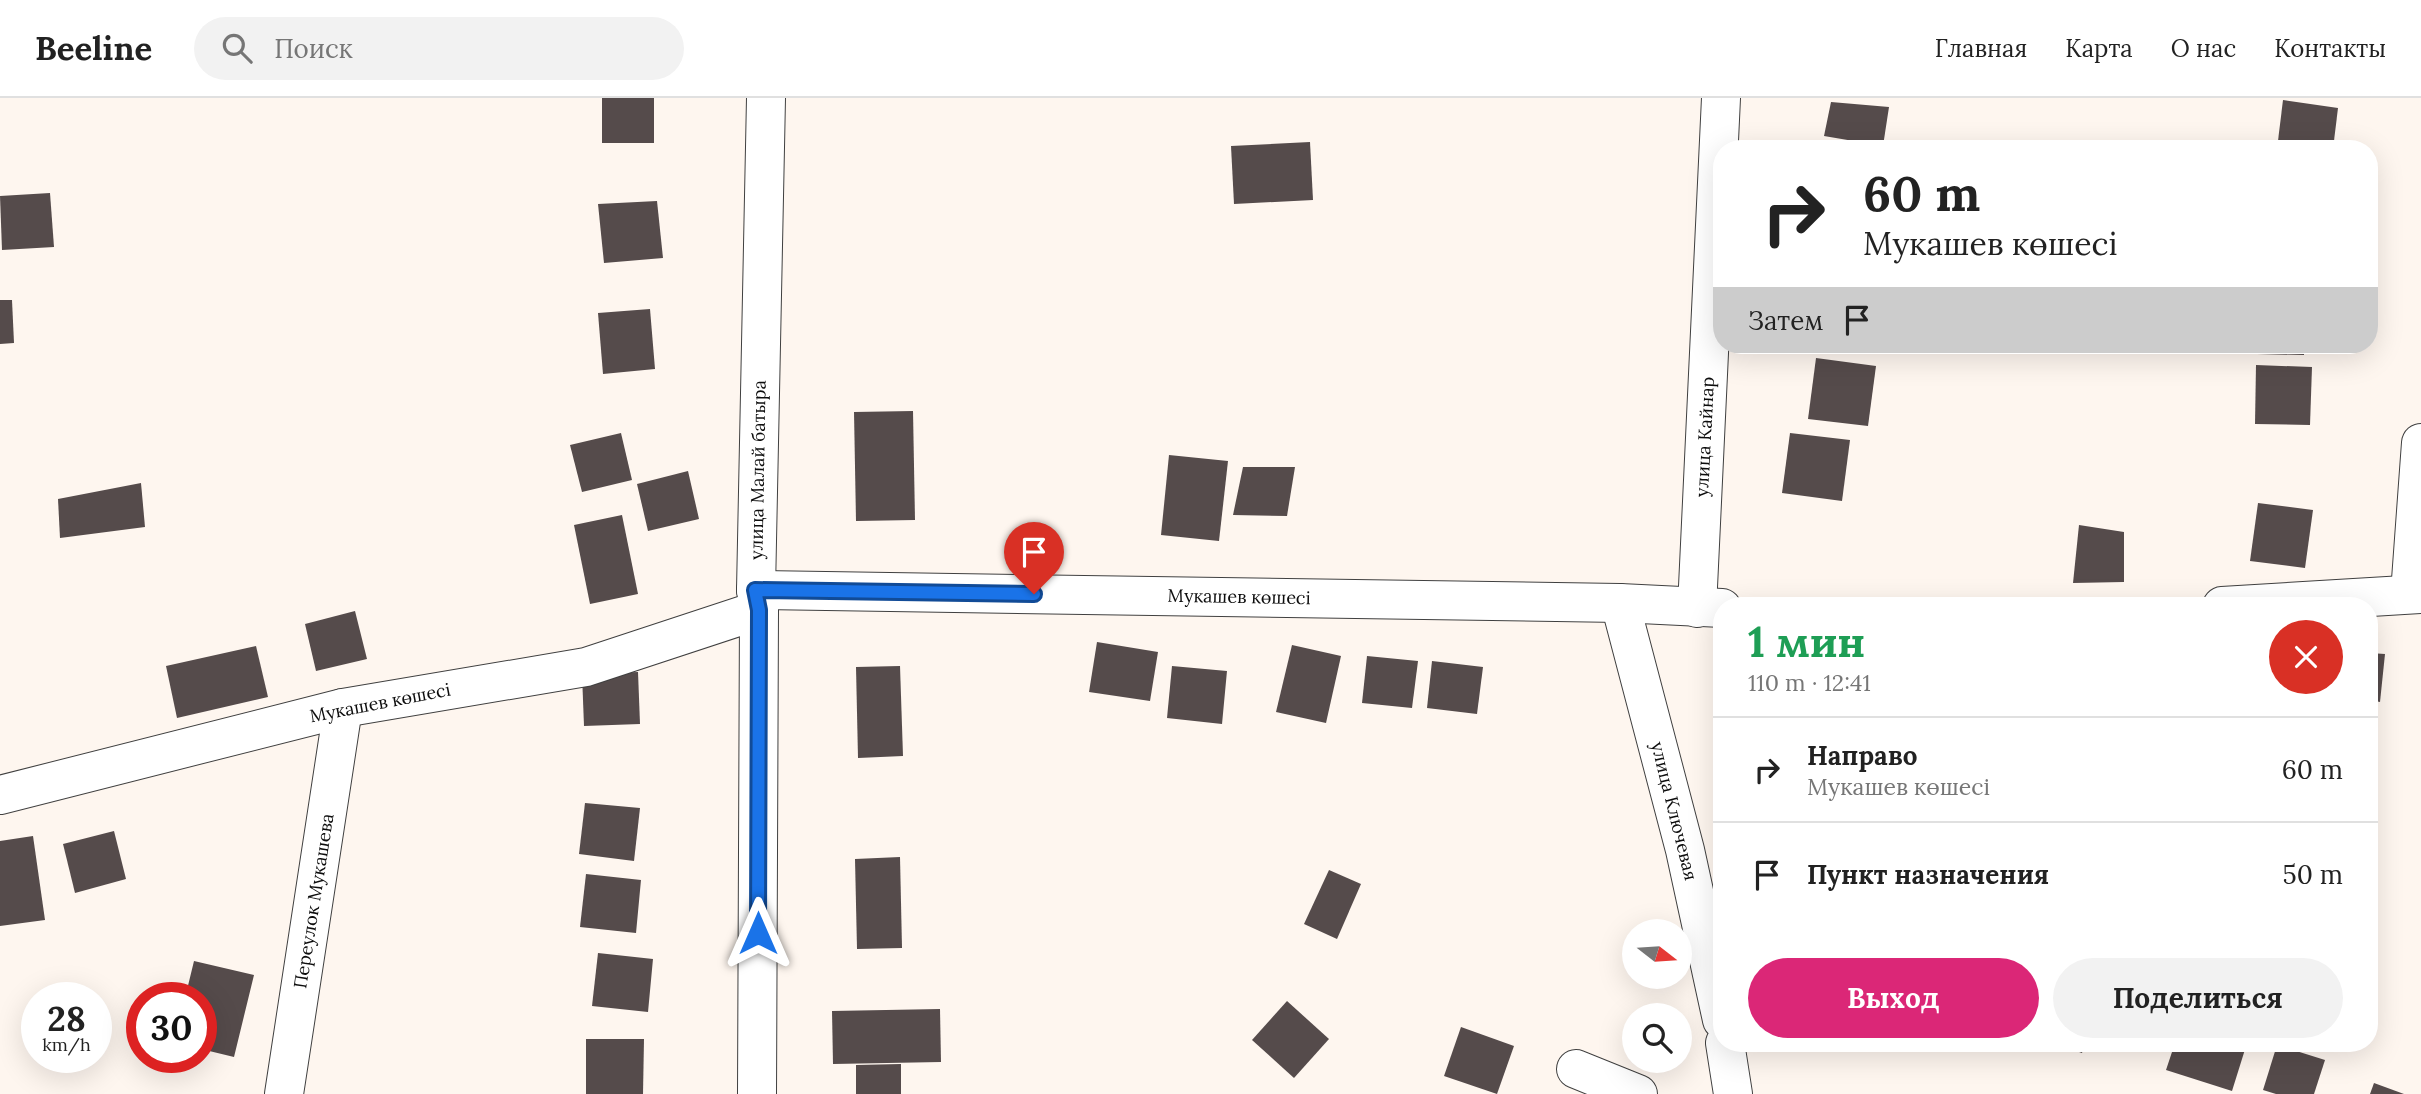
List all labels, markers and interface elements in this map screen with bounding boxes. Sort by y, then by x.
search box [194,17,684,80]
text: Beeline [35,27,152,69]
icon: search [218,29,256,67]
text: Поиск [274,32,353,65]
text: Главная [1935,33,2027,64]
text: Карта [2065,33,2133,64]
text: О нас [2171,33,2236,64]
text: Контакты [2274,33,2386,64]
text: 60 m [1863,162,1980,224]
icon: right [1748,168,1839,259]
text: Мукашев көшесі [1863,223,2117,264]
icon: arrive [1838,301,1876,339]
text: Затем [1748,304,1824,337]
street label: улица Кайнар [1690,376,1719,498]
street label: улица Малай батыра [744,380,771,560]
pin [1004,522,1064,594]
icon: arrive [1015,533,1053,571]
street label: Мукашев көшесі [1167,584,1311,609]
text: 1 мин [1748,615,1865,669]
button: close [2269,620,2343,694]
text: 110 m · 12:41 [1748,668,1871,697]
street label: Мукашев көшесі [307,678,452,727]
street label: улица Ключевая [1646,739,1703,883]
text: Направо [1807,739,1918,772]
icon: right [1748,751,1786,789]
text: 60 m [2282,753,2343,786]
text: Мукашев көшесі [1807,772,1990,801]
street label: Переулок Мукашева [288,812,339,990]
icon: arrive [1748,856,1786,894]
text: Пункт назначения [1807,858,2049,891]
text: 50 m [2283,858,2343,891]
position arrow [721,896,795,970]
north arrow [1622,919,1692,989]
map controls [1622,919,1692,1073]
button: Выход [1748,958,2039,1038]
button: Поделиться [2053,958,2343,1038]
speed limit sign: 30 [126,982,217,1073]
text: 28 [47,996,86,1041]
button: search [1622,1003,1692,1073]
text: km/h [42,1033,91,1056]

